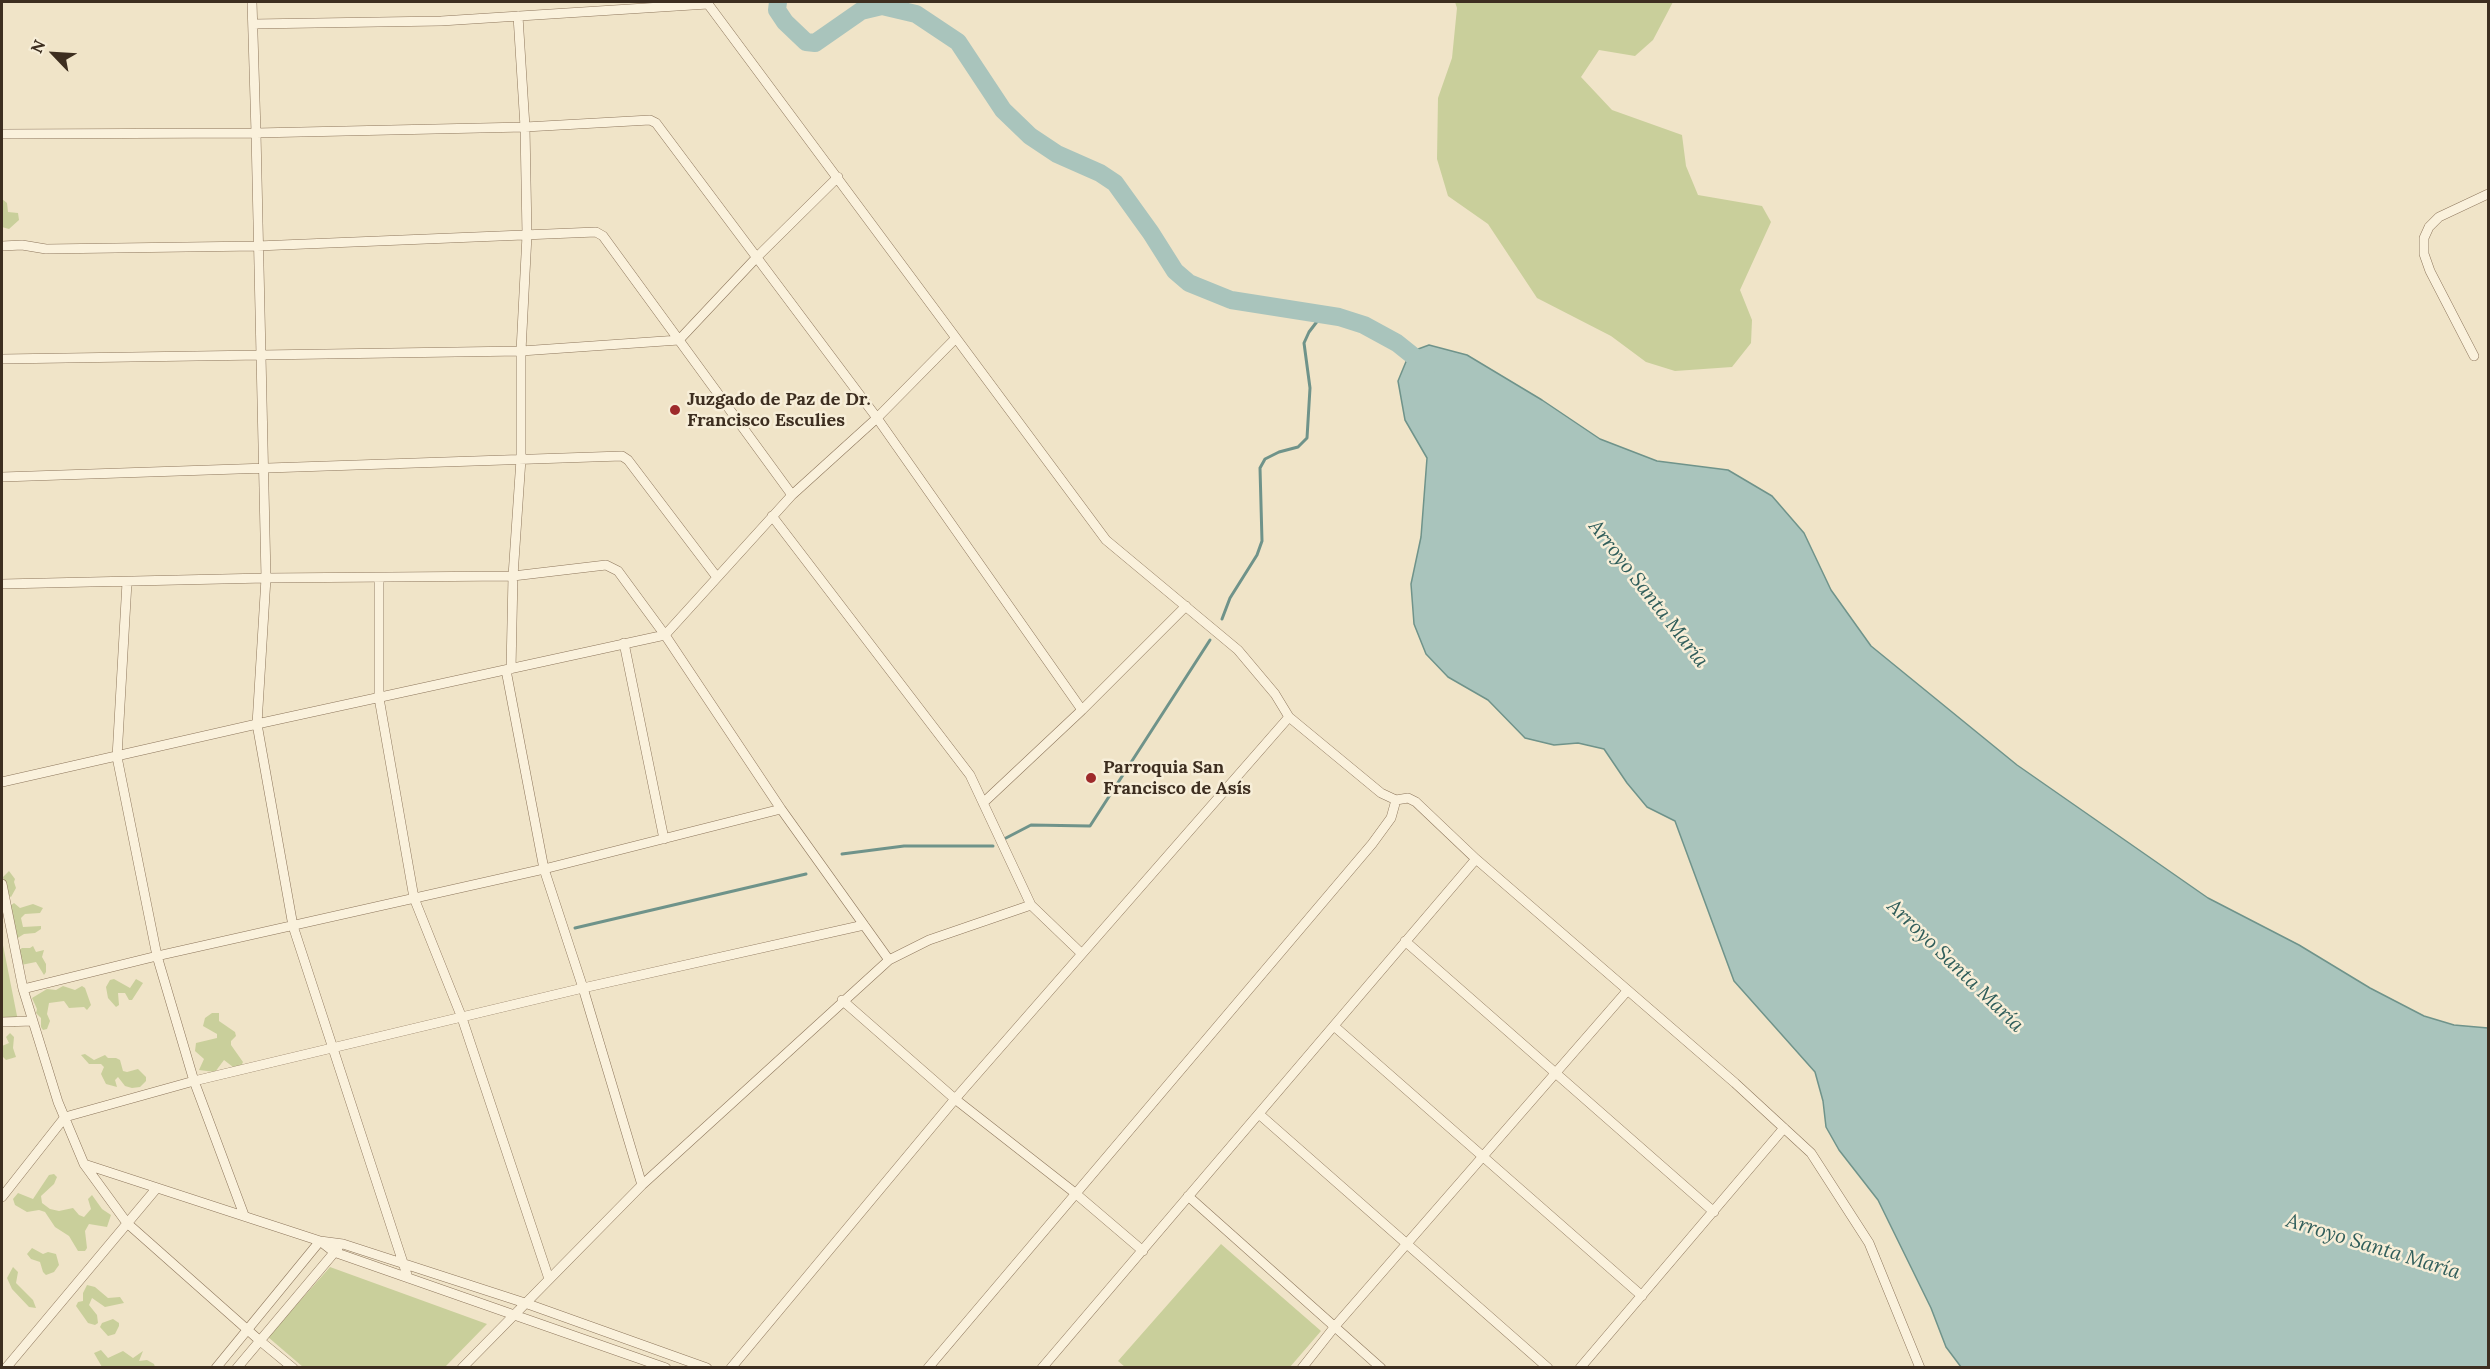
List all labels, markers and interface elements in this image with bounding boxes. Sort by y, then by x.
north arrow [24,24,84,84]
text: N [26,37,49,56]
place label: Juzgado de Paz de Dr. Francisco Esculies [687,389,871,432]
marker: Juzgado de Paz de Dr. Francisco Esculies [668,403,682,417]
water label: Arroyo Santa María [1583,515,1713,673]
place label: Parroquia San Francisco de Asís [1103,757,1251,800]
marker: Parroquia San Francisco de Asís [1084,771,1098,785]
water label: Arroyo Santa María [1882,895,2028,1037]
water label: Arroyo Santa María [2283,1209,2463,1285]

